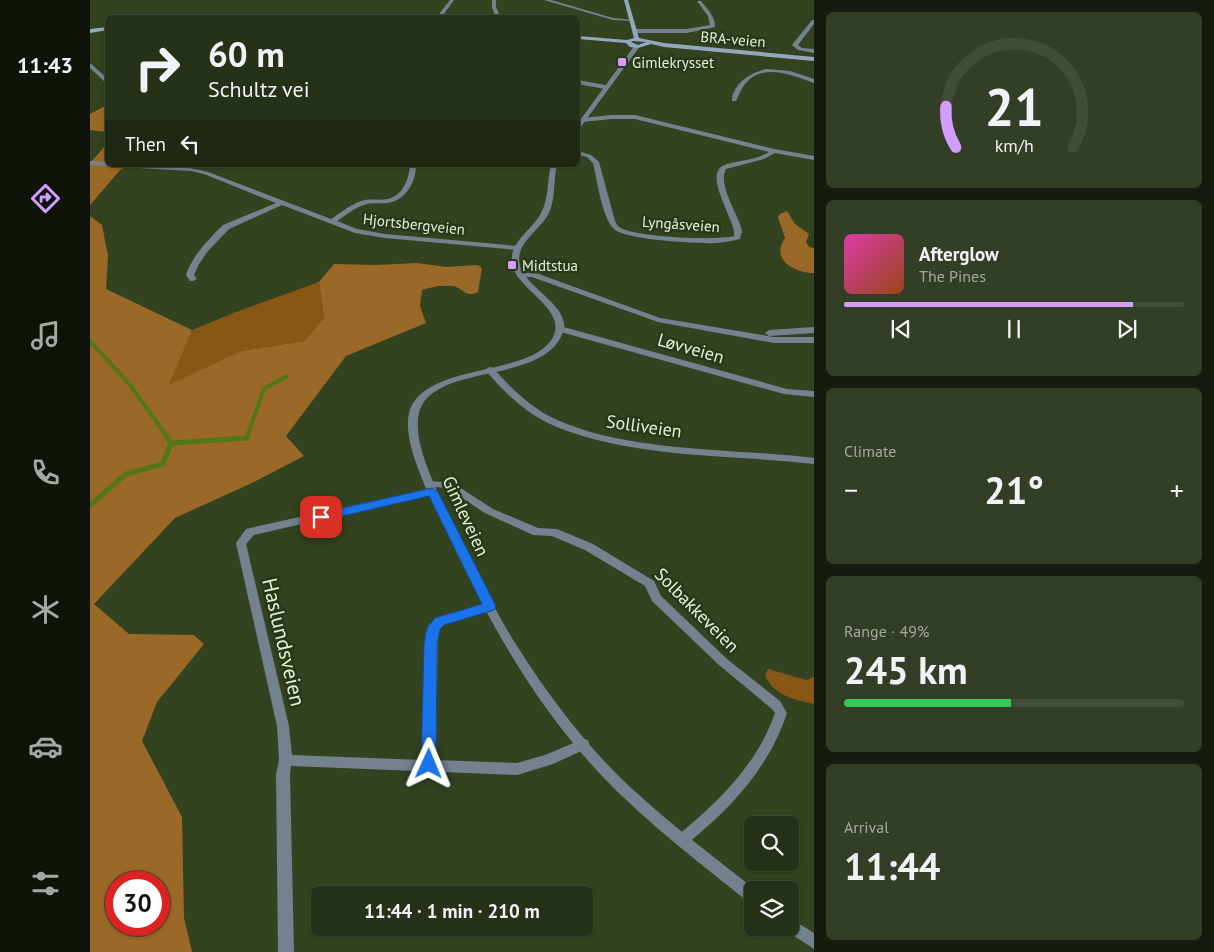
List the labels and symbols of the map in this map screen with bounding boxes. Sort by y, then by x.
street label: BRA-veien [700,27,766,51]
place label: Gimlekrysset [632,53,714,72]
marker: Gimlekrysset [616,56,628,68]
street label: Hjortsbergveien [362,209,466,239]
street label: Lyngåsveien [642,212,720,236]
place label: Midtstua [522,256,578,275]
marker: Midtstua [506,259,518,271]
street label: Løvveien [655,328,727,368]
street label: Solliveien [605,409,683,443]
street label: Gimleveien [437,472,495,560]
pin [300,496,342,538]
street label: Solbakkeveien [650,563,744,657]
street label: Haslundsveien [256,575,312,709]
position arrow [402,737,454,789]
speed limit sign: 30 [105,871,170,936]

